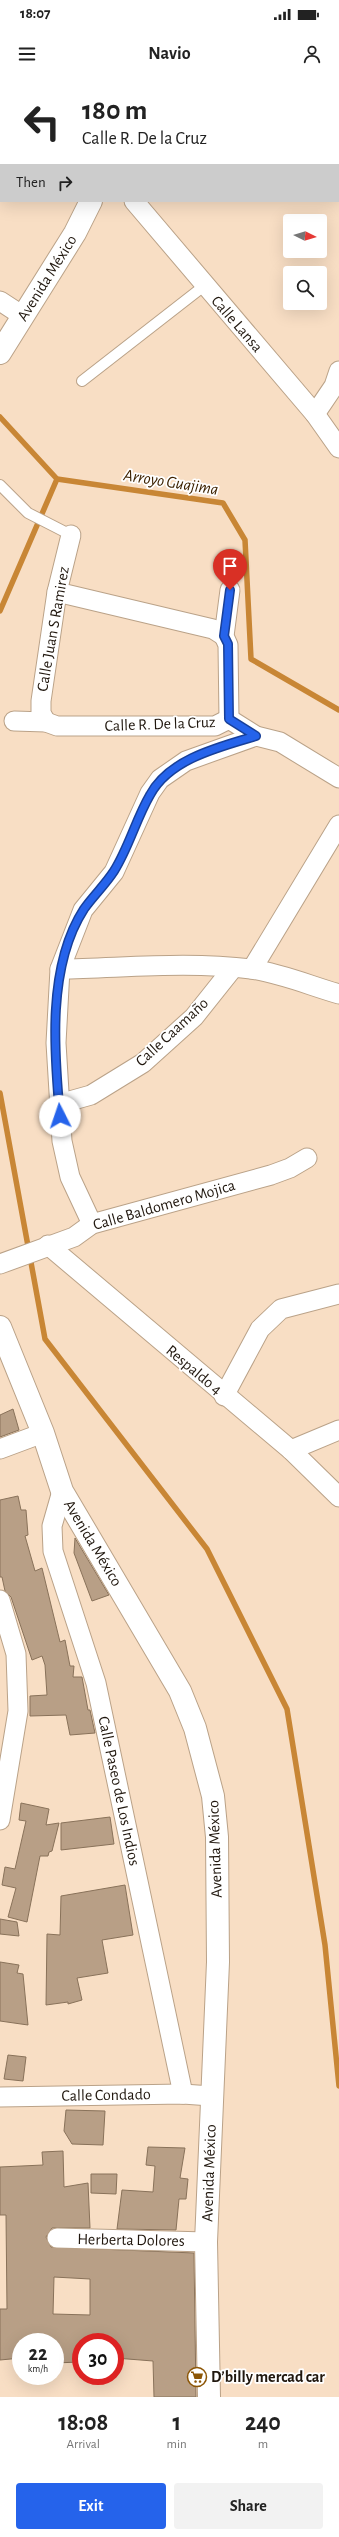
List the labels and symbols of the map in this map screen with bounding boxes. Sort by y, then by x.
north arrow [283,214,327,258]
street label: Avenida México [14,232,80,324]
street label: Calle Lansa [208,293,266,355]
water label: Arroyo Guajima [121,466,220,499]
pin [213,549,247,590]
street label: Calle Juan S Ramirez [34,565,72,693]
street label: Calle R. De la Cruz [104,714,216,734]
street label: Calle Caamaño [133,994,211,1069]
position arrow [39,1095,81,1137]
street label: Calle Baldomero Mojica [91,1177,237,1234]
street label: Respaldo 4 [163,1342,225,1398]
street label: Avenida México [61,1497,125,1589]
street label: Calle Paseo de Los Indios [95,1715,143,1867]
street label: Avenida México [205,1800,225,1898]
street label: Calle Condado [61,2086,151,2104]
street label: Avenida México [199,2124,219,2222]
street label: Herberta Dolores [77,2231,185,2249]
speed limit sign: 30 [72,2333,124,2385]
supermarket icon: D’billy mercad car [186,2366,208,2388]
place label: D’billy mercad car [211,2369,325,2386]

